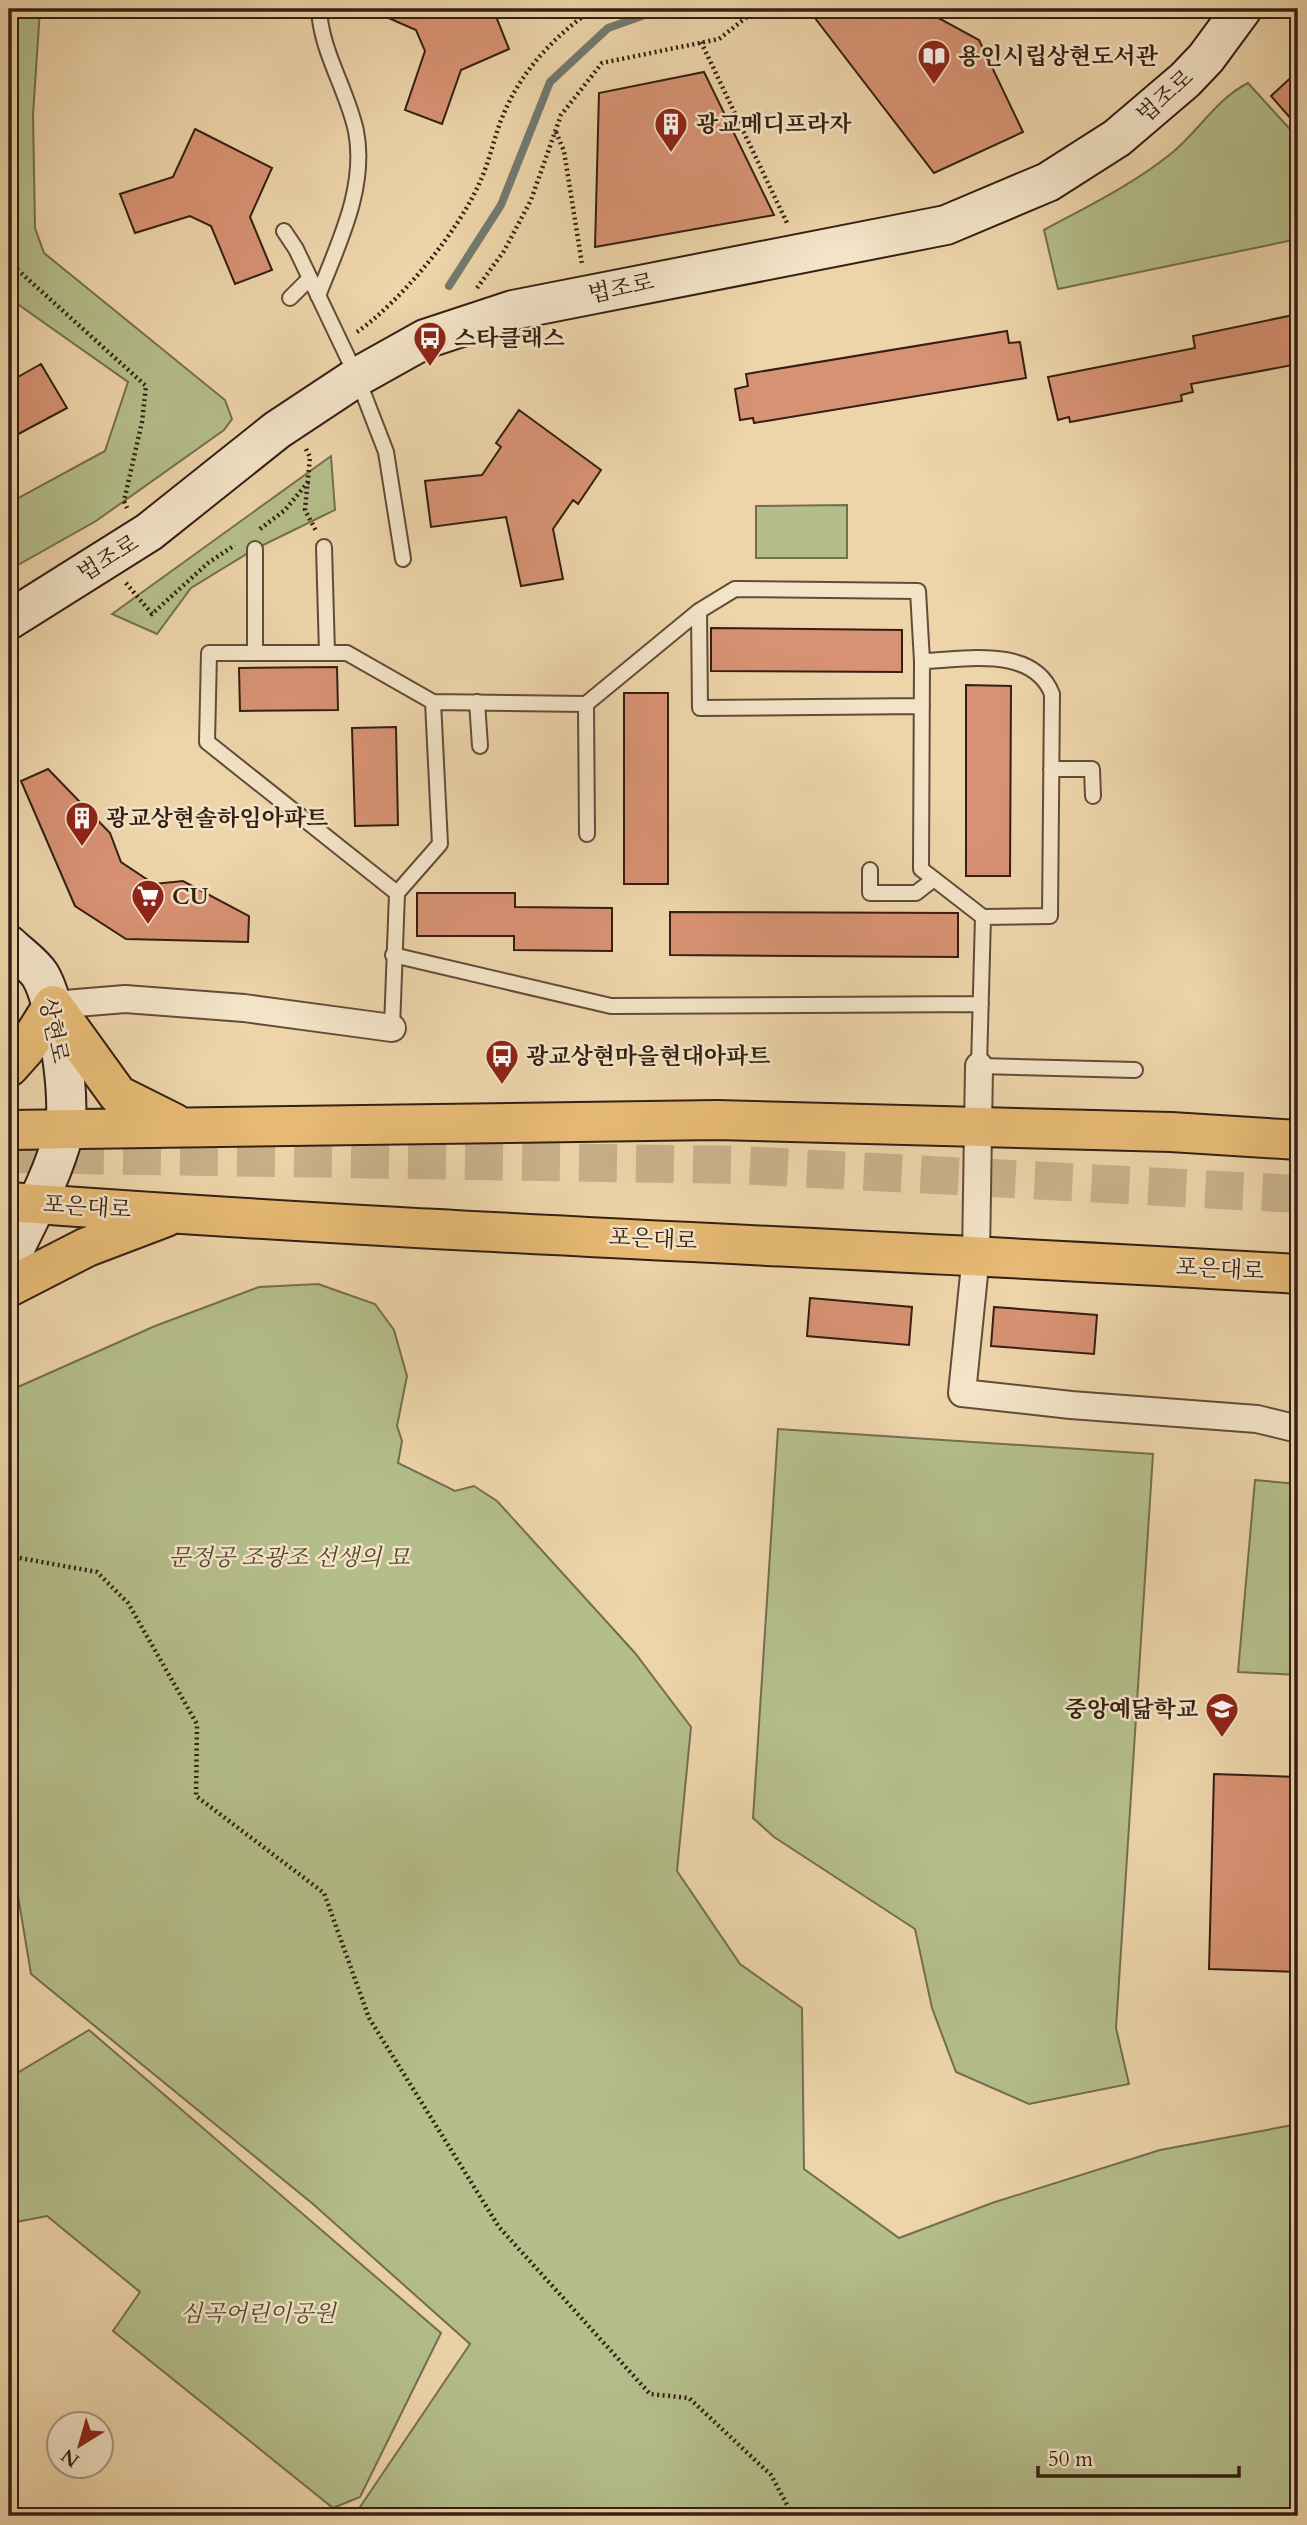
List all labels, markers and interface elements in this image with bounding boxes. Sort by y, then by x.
library icon: 용인시립상현도서관 [915,37,953,86]
place label: 용인시립상현도서관 [958,41,1159,72]
street label: 법조로 [1130,62,1200,130]
building icon: 광교메디프라자 [652,105,690,154]
place label: 광교메디프라자 [696,109,852,140]
street label: 법조로 [585,266,657,310]
bus stop icon: 스타클래스 [411,319,449,368]
place label: 스타클래스 [454,323,565,354]
street label: 법조로 [72,527,144,589]
building icon: 광교상현솔하임아파트 [63,799,101,848]
place label: 광교상현솔하임아파트 [106,803,328,834]
supermarket icon: CU [129,877,167,926]
place label: CU [172,881,209,912]
street label: 상현로 [32,994,76,1066]
bus stop icon: 광교상현마을현대아파트 [483,1037,521,1086]
place label: 광교상현마을현대아파트 [526,1041,770,1072]
street label: 포은대로 [42,1188,132,1226]
street label: 포은대로 [608,1221,698,1257]
street label: 포은대로 [1175,1251,1265,1287]
park label: 문정공 조광조 선생의 묘 [168,1542,411,1573]
school or university icon: 중앙예닮학교 [1203,1690,1241,1739]
place label: 중앙예닮학교 [1065,1694,1199,1725]
park label: 심곡어린이공원 [180,2298,338,2329]
north arrow [46,2410,116,2480]
scale bar [1038,2434,1239,2478]
text: N [56,2442,85,2473]
text: 50 m [1048,2445,1093,2474]

